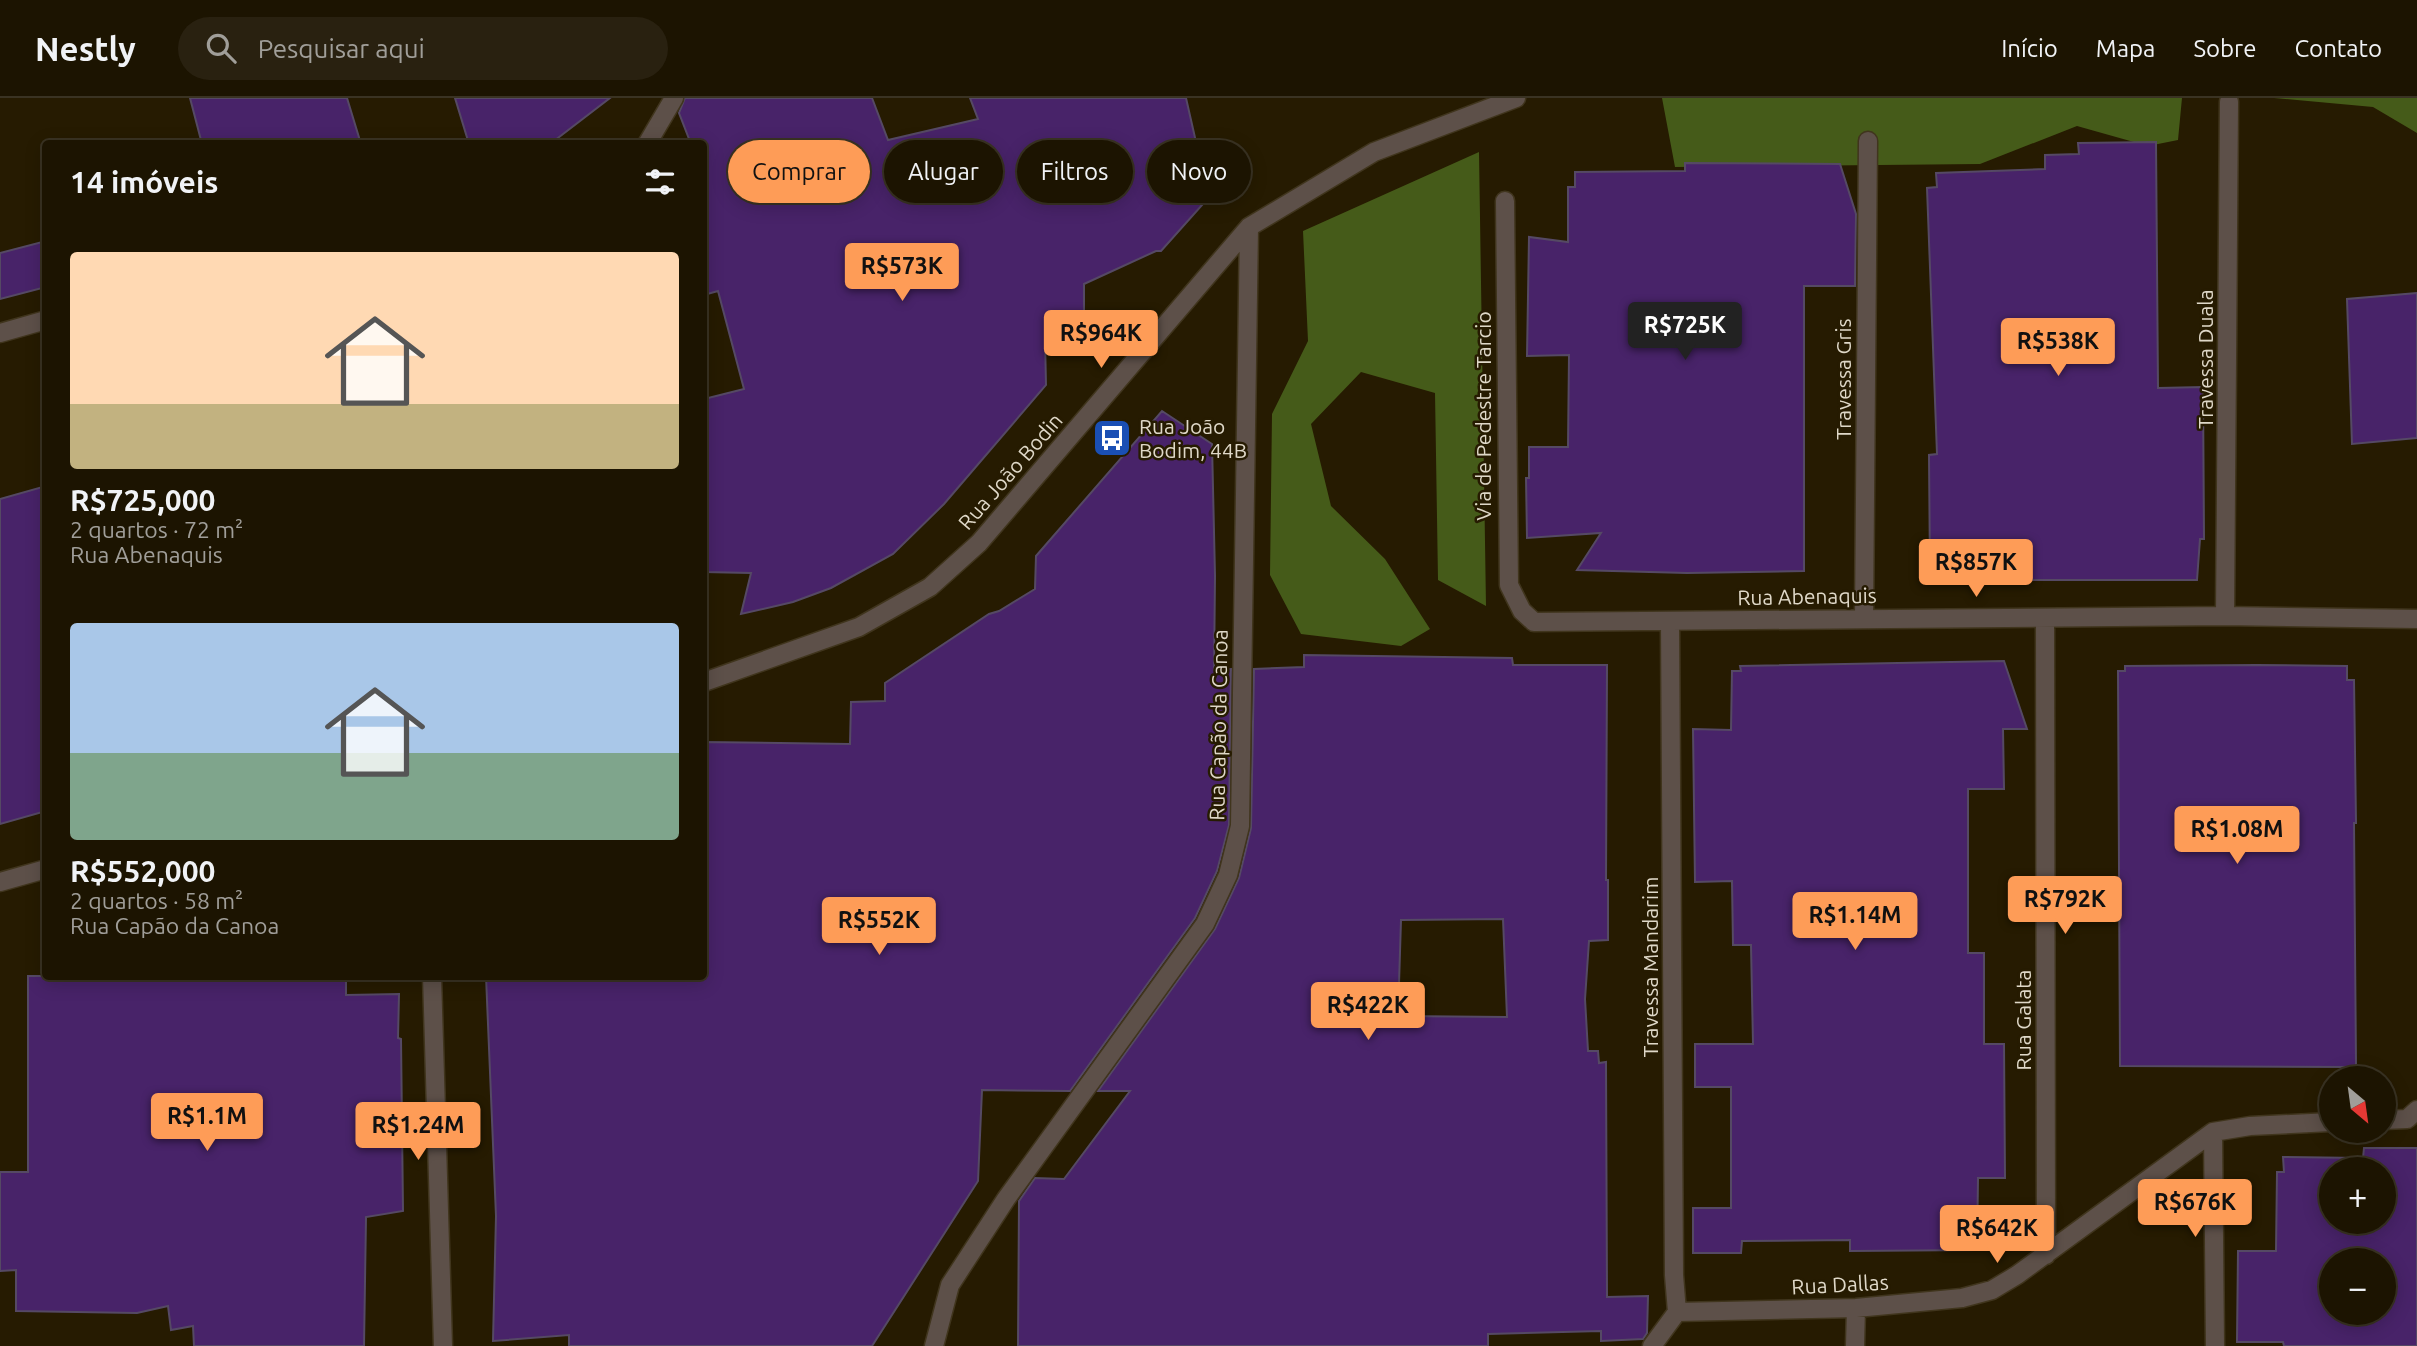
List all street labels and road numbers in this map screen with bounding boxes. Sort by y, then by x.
street label: Travessa Duala [2193,289,2217,429]
street label: Via de Pedestre Tarcio [1471,311,1495,521]
street label: Travessa Gris [1831,318,1855,440]
street label: Rua João Bodin [953,408,1067,534]
street label: Rua Abenaquis [1737,583,1877,609]
street label: Rua Capão da Canoa [1204,629,1232,821]
street label: Travessa Mandarim [1638,877,1662,1057]
street label: Rua Galata [2011,970,2035,1070]
street label: Rua Dallas [1791,1269,1889,1299]

